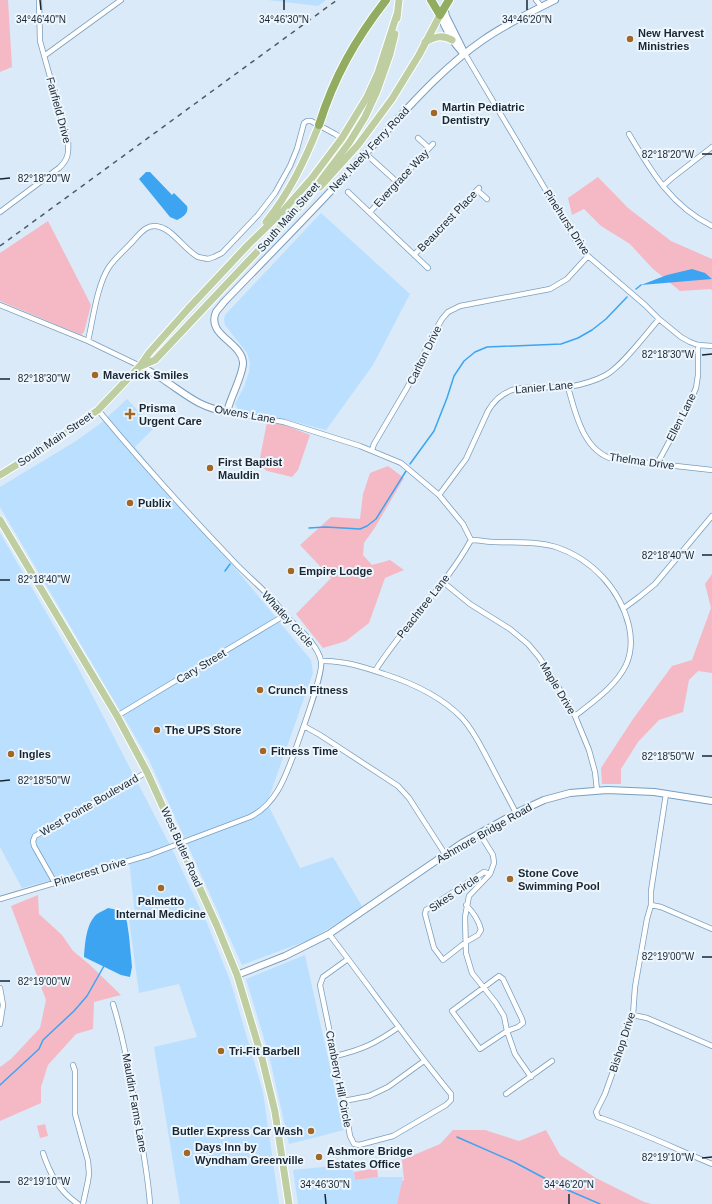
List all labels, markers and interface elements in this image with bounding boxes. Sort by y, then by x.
text: 34°46'40"N [16,14,66,25]
text: 34°46'30"N [259,14,309,25]
text: 34°46'20"N [502,14,552,25]
place label: New Harvest Ministries [638,27,704,52]
marker: New Harvest Ministries [625,34,635,44]
street label: Fairfield Drive [44,76,74,144]
place label: Martin Pediatric Dentistry [442,101,525,126]
street label: New Neely Ferry Road [327,104,411,194]
marker: Martin Pediatric Dentistry [429,108,439,118]
street label: Evergrace Way [371,146,431,209]
text: 82°18'20"W [642,149,695,160]
text: 82°18'20"W [18,173,71,184]
street label: South Main Street [255,180,321,254]
street label: Pinehurst Drive [541,187,593,257]
street label: Beaucrest Place [415,188,479,254]
street label: Carlton Drive [405,324,443,386]
text: 82°18'30"W [642,349,695,360]
place label: Maverick Smiles [103,369,189,381]
marker: Maverick Smiles [90,370,100,380]
text: 82°18'30"W [18,373,71,384]
street label: Lanier Lane [515,378,573,396]
street label: Ellen Lane [664,391,698,443]
place label: Prisma Urgent Care [139,402,202,427]
street label: Owens Lane [214,403,276,425]
marker: Prisma Urgent Care [124,408,136,420]
street label: South Main Street [15,409,95,469]
street label: Thelma Drive [609,451,675,471]
place label: First Baptist Mauldin [218,456,283,481]
marker: First Baptist Mauldin [205,463,215,473]
place label: Publix [138,497,172,509]
marker: Publix [125,498,135,508]
text: 82°18'40"W [642,550,695,561]
place label: Empire Lodge [299,565,372,577]
marker: Empire Lodge [286,566,296,576]
street label: Peachtree Lane [394,572,452,640]
text: 82°18'40"W [18,574,71,585]
street label: Whatley Circle [260,589,316,649]
street label: Cary Street [174,647,228,685]
street label: Maple Drive [538,660,578,716]
place label: Crunch Fitness [268,684,348,696]
marker: Crunch Fitness [255,685,265,695]
place label: The UPS Store [165,724,241,736]
marker: The UPS Store [152,725,162,735]
place label: Fitness Time [271,745,338,757]
marker: Fitness Time [258,746,268,756]
place label: Ingles [19,748,51,760]
marker: Ingles [6,749,16,759]
text: 82°18'50"W [642,751,695,762]
street label: West Pointe Boulevard [38,772,140,838]
text: 82°18'50"W [18,775,71,786]
street label: Ashmore Bridge Road [434,801,534,865]
street label: West Butler Road [159,805,205,889]
street label: Pinecrest Drive [53,855,127,889]
place label: Stone Cove Swimming Pool [518,867,600,892]
street label: Sikes Circle [427,872,481,914]
marker: Stone Cove Swimming Pool [505,874,515,884]
marker: Palmetto Internal Medicine [156,883,166,893]
place label: Palmetto Internal Medicine [116,895,206,920]
text: 82°19'00"W [642,951,695,962]
text: 82°19'00"W [18,976,71,987]
street label: Bishop Drive [607,1010,637,1074]
street label: Cranberry Hill Circle [324,1030,354,1128]
place label: Tri-Fit Barbell [229,1045,300,1057]
marker: Tri-Fit Barbell [216,1046,226,1056]
street label: Mauldin Farms Lane [120,1053,150,1153]
place label: Butler Express Car Wash [172,1125,303,1137]
marker: Butler Express Car Wash [306,1126,316,1136]
place label: Days Inn by Wyndham Greenville [195,1141,304,1166]
place label: Ashmore Bridge Estates Office [327,1145,413,1170]
marker: Days Inn by Wyndham Greenville [182,1148,192,1158]
marker: Ashmore Bridge Estates Office [314,1152,324,1162]
text: 82°19'10"W [642,1152,695,1163]
text: 82°19'10"W [18,1176,71,1187]
text: 34°46'30"N [300,1179,350,1190]
text: 34°46'20"N [544,1179,594,1190]

